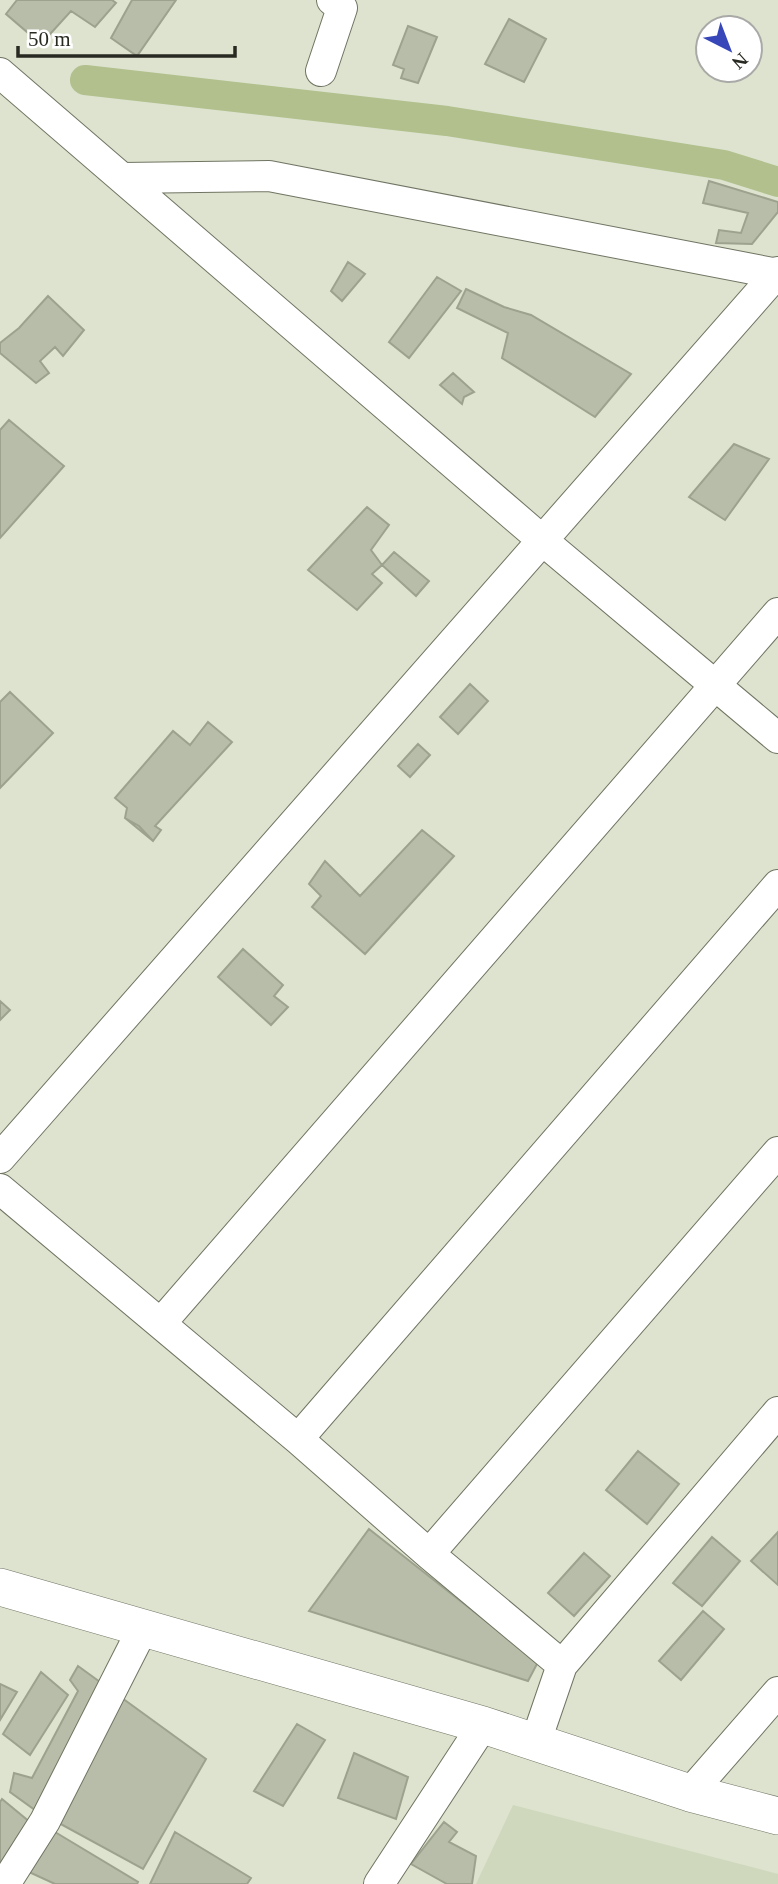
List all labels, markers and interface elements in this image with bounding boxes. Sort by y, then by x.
scale bar [18,14,234,58]
north arrow [694,14,764,84]
text: 50 m [28,27,71,51]
text: N [728,49,752,74]

